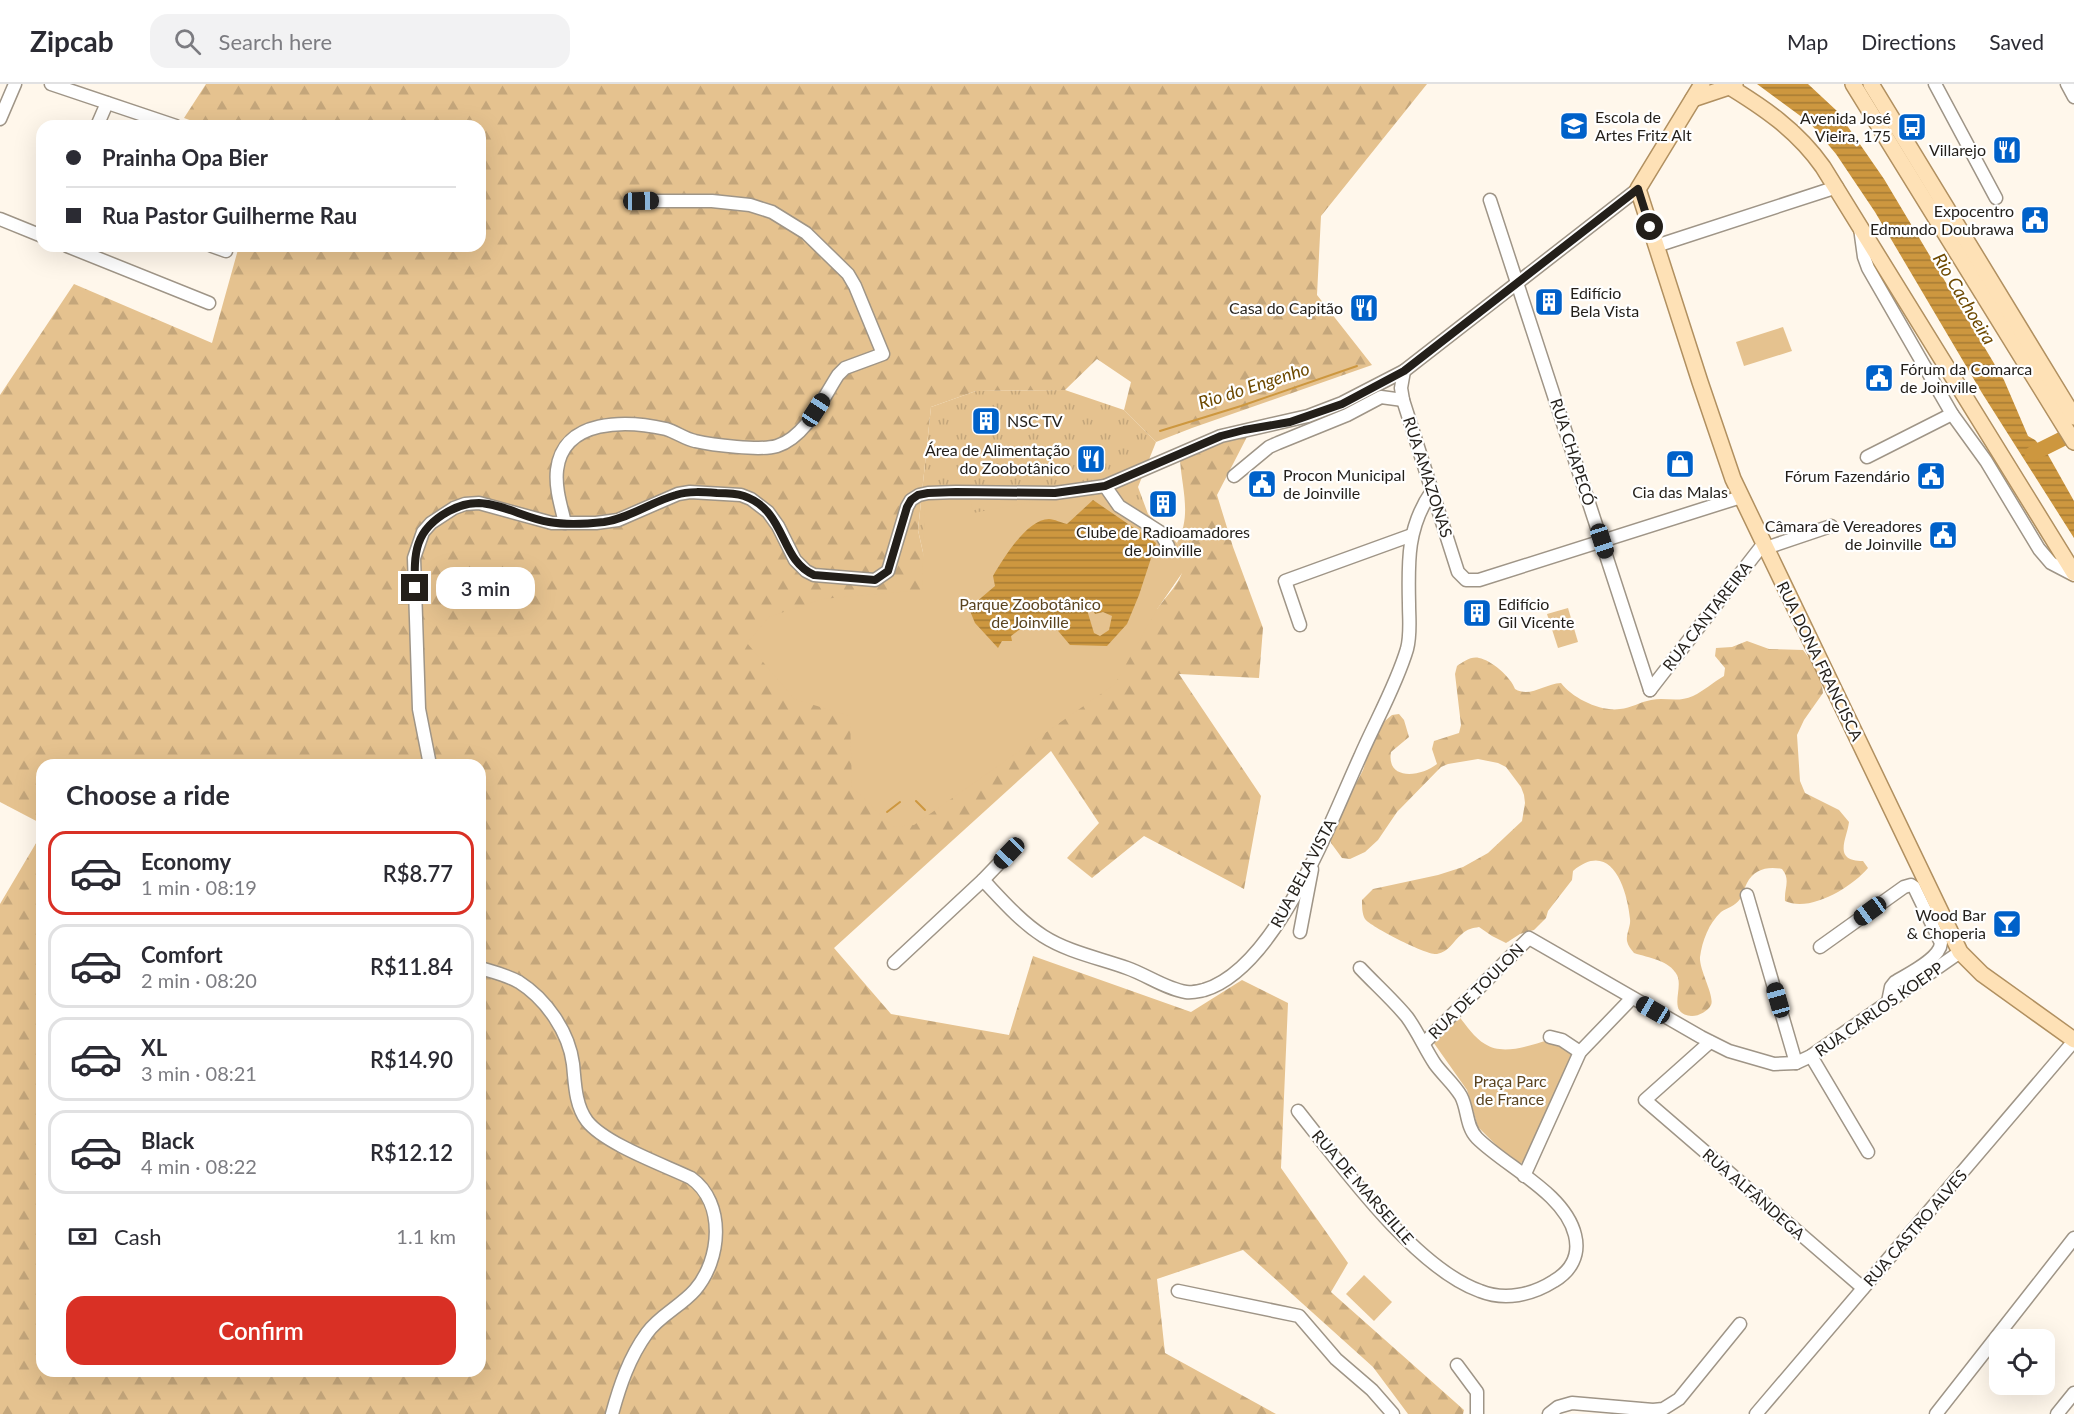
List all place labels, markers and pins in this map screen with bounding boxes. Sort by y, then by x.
place label: Escola de Artes Fritz Alt [1595,107,1692,144]
place label: Avenida José Vieira, 175 [1800,108,1891,145]
school or university icon: Escola de Artes Fritz Alt [1558,110,1590,142]
bus stop icon: Avenida José Vieira, 175 [1896,111,1928,143]
restaurant icon: Villarejo [1991,134,2023,166]
place label: Villarejo [1929,140,1986,159]
place label: Expocentro Edmundo Doubrawa [1870,201,2014,238]
public building icon: Expocentro Edmundo Doubrawa [2019,204,2051,236]
place label: Edifício Bela Vista [1570,283,1639,320]
building icon: Edifício Bela Vista [1533,286,1565,318]
restaurant icon: Casa do Capitão [1348,292,1380,324]
place label: Casa do Capitão [1229,298,1343,317]
place label: Fórum da Comarca de Joinville [1900,359,2032,396]
public building icon: Fórum da Comarca de Joinville [1863,362,1895,394]
building icon: NSC TV [970,405,1002,437]
place label: NSC TV [1007,411,1063,430]
place label: Área de Alimentação do Zoobotânico [925,440,1070,477]
restaurant icon: Área de Alimentação do Zoobotânico [1075,443,1107,475]
shop icon: Cia das Malas [1664,448,1696,480]
public building icon: Fórum Fazendário [1915,460,1947,492]
place label: Procon Municipal de Joinville [1283,465,1405,502]
place label: Fórum Fazendário [1785,466,1910,485]
public building icon: Procon Municipal de Joinville [1246,468,1278,500]
place label: Cia das Malas [1632,482,1728,501]
building icon: Clube de Radioamadores de Joinville [1147,488,1179,520]
place label: Câmara de Vereadores de Joinville [1765,516,1922,553]
public building icon: Câmara de Vereadores de Joinville [1927,519,1959,551]
place label: Clube de Radioamadores de Joinville [1076,522,1250,559]
place label: Edifício Gil Vicente [1498,594,1574,631]
building icon: Edifício Gil Vicente [1461,597,1493,629]
place label: Wood Bar & Choperia [1907,905,1986,942]
bar icon: Wood Bar & Choperia [1991,908,2023,940]

